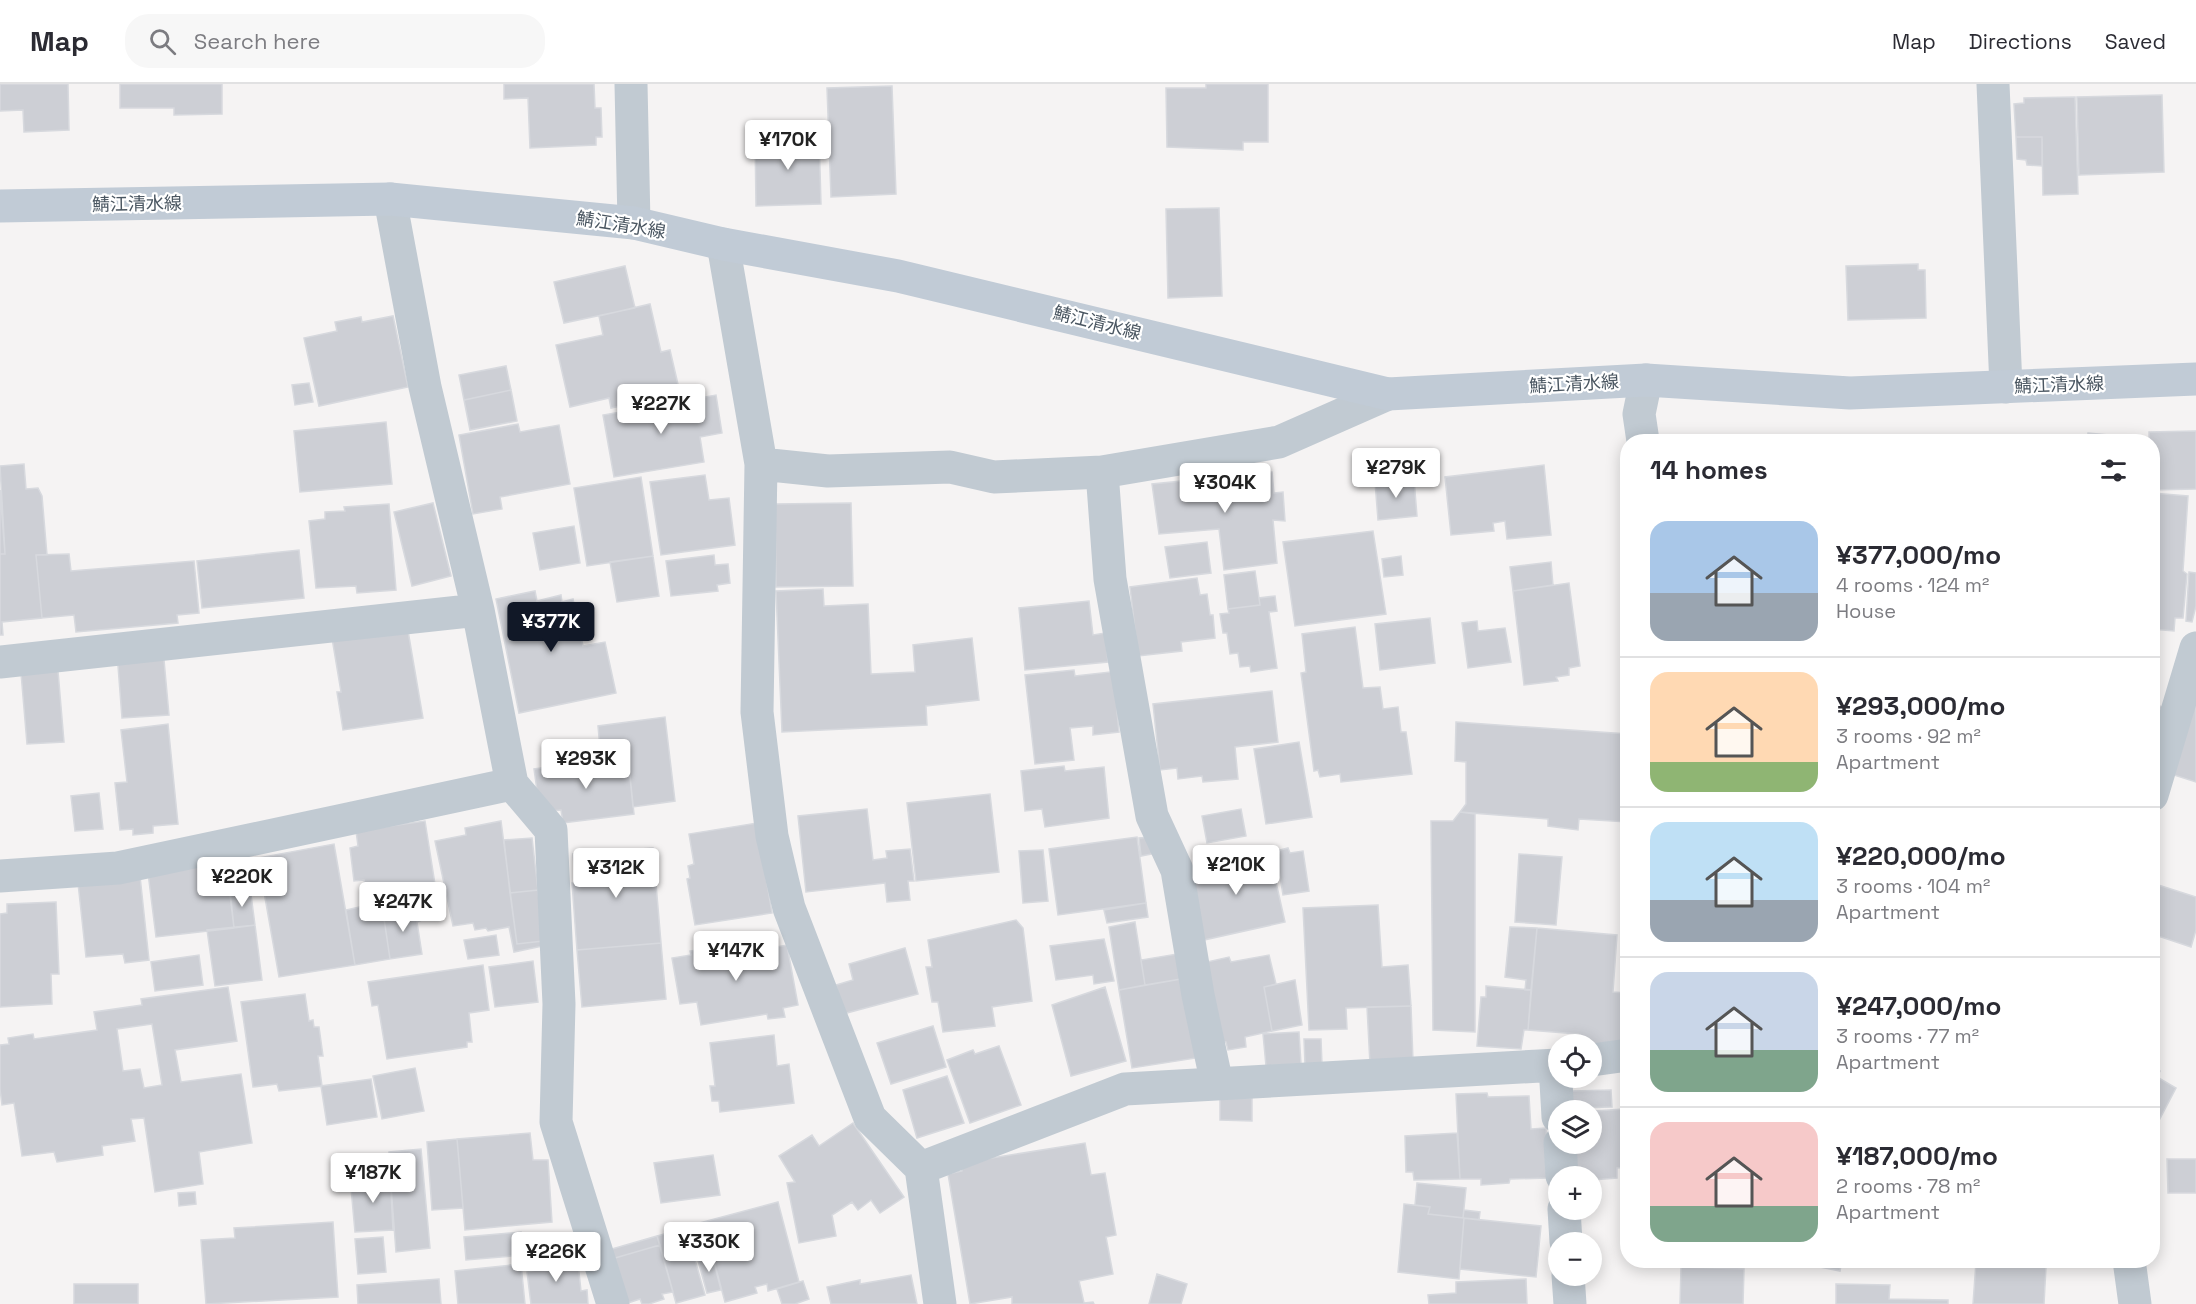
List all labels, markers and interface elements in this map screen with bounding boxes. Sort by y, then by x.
search box [125,14,545,68]
text: Map [30,23,89,59]
icon: search [146,25,179,58]
text: Search here [194,27,321,55]
text: Map [1892,28,1936,55]
text: Directions [1969,28,2072,55]
text: Saved [2105,28,2166,55]
pin: ¥170K [746,120,830,171]
text: ¥170K [759,126,817,152]
street label: 鯖江清水線 [92,191,182,216]
street label: 鯖江清水線 [575,206,667,243]
street label: 鯖江清水線 [1051,300,1144,345]
street label: 鯖江清水線 [1528,370,1620,397]
street label: 鯖江清水線 [2014,371,2104,398]
pin: ¥227K [619,384,703,435]
text: ¥227K [631,390,691,416]
pin: ¥279K [1354,448,1438,499]
text: 14 homes [1650,453,1768,487]
text: ¥279K [1366,454,1426,480]
icon: filters [2097,454,2130,487]
pin: ¥304K [1183,463,1267,514]
text: ¥304K [1194,469,1256,495]
text: ¥377,000/mo [1836,538,2001,572]
icon: home [1698,545,1770,617]
text: 4 rooms · 124 m² [1836,572,1989,598]
text: House [1836,598,1896,624]
pin: ¥377K [509,602,593,653]
text: ¥377K [521,608,581,634]
text: ¥293,000/mo [1836,689,2005,723]
icon: home [1698,696,1770,768]
text: 3 rooms · 92 m² [1836,723,1981,749]
pin: ¥293K [544,739,628,790]
text: ¥293K [555,745,617,771]
text: Apartment [1836,749,1940,775]
text: ¥220,000/mo [1836,839,2006,873]
pin: ¥210K [1194,845,1278,896]
icon: home [1698,846,1770,918]
pin: ¥312K [574,848,658,899]
text: ¥210K [1207,851,1265,877]
text: ¥312K [587,854,645,880]
pin: ¥220K [200,857,284,908]
text: ¥220K [211,863,273,889]
text: 3 rooms · 104 m² [1836,873,1990,899]
pin: ¥247K [361,882,445,933]
text: ¥247K [373,888,433,914]
text: Apartment [1836,899,1940,925]
pin: ¥147K [694,931,778,982]
text: ¥147K [708,937,764,963]
text: ¥247,000/mo [1836,989,2001,1023]
icon: home [1698,996,1770,1068]
text: 3 rooms · 77 m² [1836,1023,1979,1049]
map controls [1548,1034,1602,1286]
button: locate [1548,1034,1602,1088]
text: Apartment [1836,1049,1940,1075]
button: layers [1548,1100,1602,1154]
text: ¥187,000/mo [1836,1139,1998,1173]
icon: home [1698,1146,1770,1218]
pin: ¥187K [331,1153,415,1204]
text: ¥187K [345,1159,401,1185]
button: + [1548,1166,1602,1220]
text: 2 rooms · 78 m² [1836,1173,1980,1199]
text: Apartment [1836,1199,1940,1225]
pin: ¥330K [667,1222,751,1273]
text: ¥330K [678,1228,740,1254]
pin: ¥226K [514,1232,598,1283]
button: − [1548,1232,1602,1286]
text: ¥226K [525,1238,587,1264]

